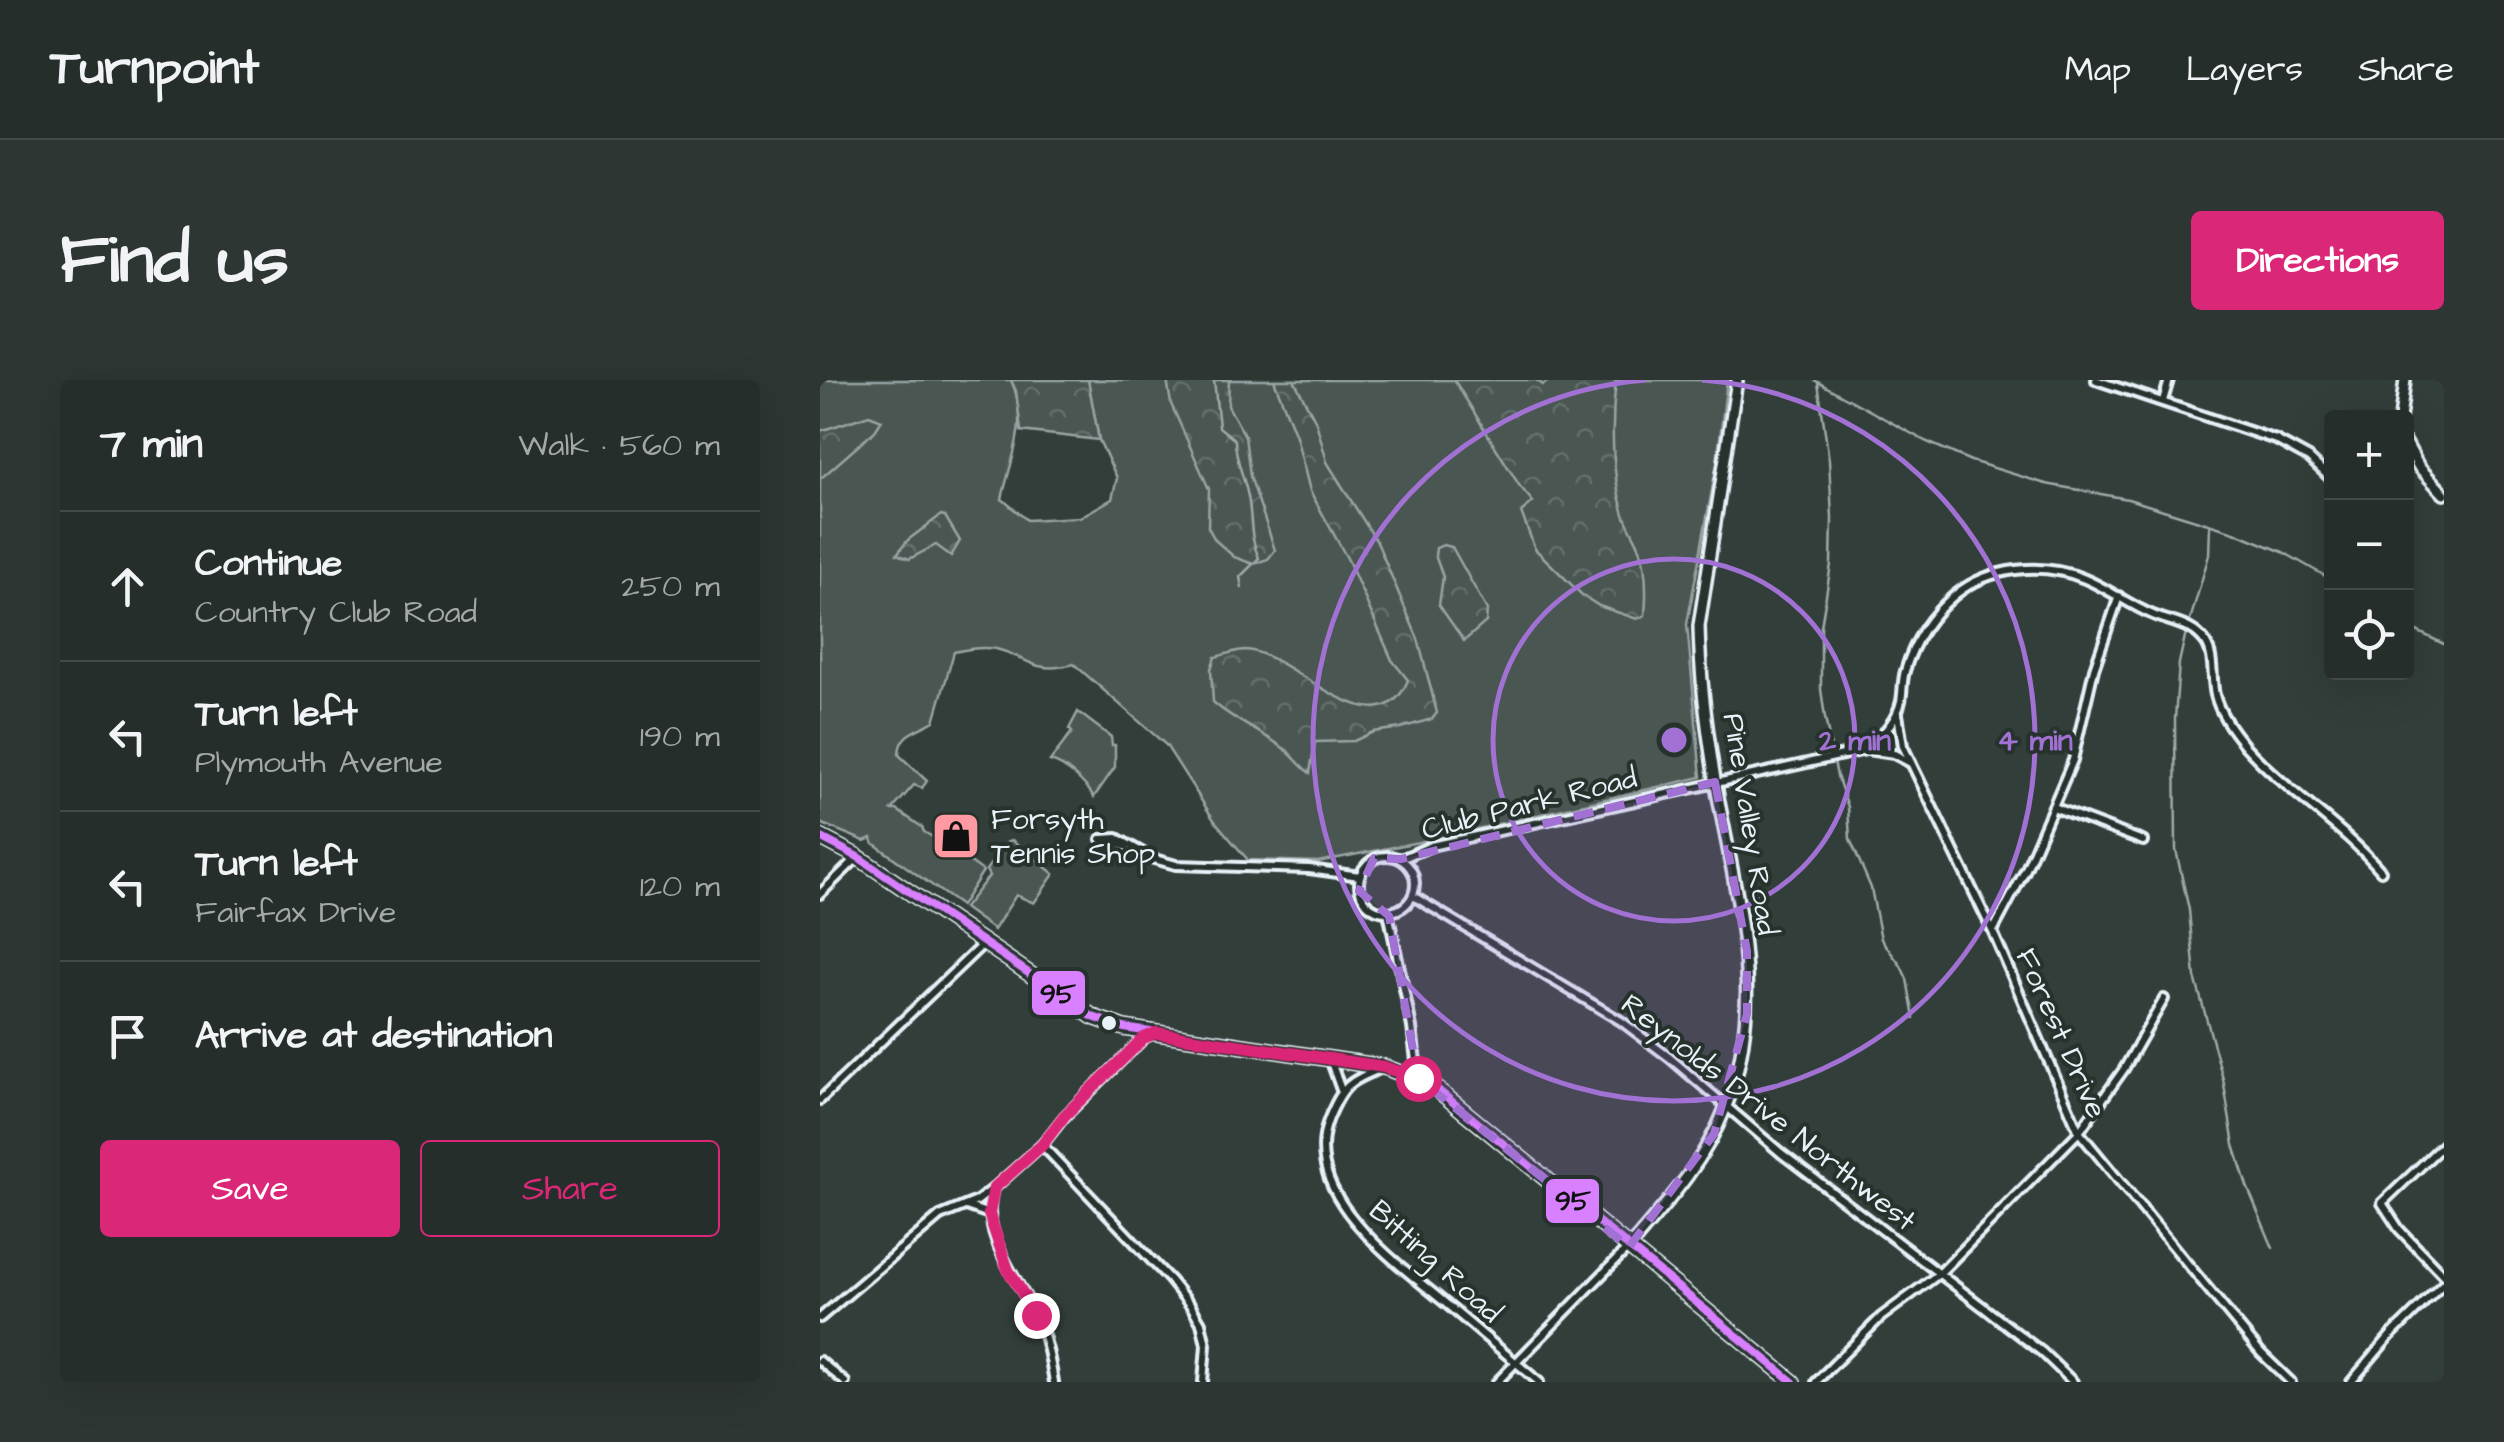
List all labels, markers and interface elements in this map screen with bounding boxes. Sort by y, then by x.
text: Turnpoint [50,36,259,102]
text: Map [2065,45,2131,94]
text: Layers [2186,45,2303,94]
text: Share [2358,45,2454,94]
button: Directions [2191,211,2444,310]
text: Find us [60,212,289,309]
map controls [2324,410,2414,680]
button: + [2324,410,2414,500]
text: 7 min [100,416,203,474]
text: Walk · 560 m [518,423,720,468]
button: − [2324,500,2414,590]
text: Continue [195,538,342,590]
icon: ahead [100,559,155,614]
text: 250 m [621,564,720,609]
text: Country Club Road [195,590,477,635]
button: locate [2324,590,2414,680]
text: Turn left [195,688,358,740]
icon: left [100,709,155,764]
street label: Pine Valley Road [1711,710,1788,938]
text: 190 m [640,714,720,759]
text: 2 min [1818,720,1891,762]
text: 4 min [1997,720,2073,762]
centre of rings [1656,722,1692,758]
text: Plymouth Avenue [195,740,443,785]
street label: Club Park Road [1417,757,1641,851]
place label: Forsyth Tennis Shop [991,799,1155,875]
shop icon: Forsyth Tennis Shop [930,810,982,862]
text: Turn left [195,838,358,890]
icon: left [100,859,155,914]
text: 120 m [640,864,720,909]
text: Fairfax Drive [195,890,396,935]
street label: Forest Drive [2005,942,2117,1125]
line badge: 95 [1030,969,1087,1017]
text: 95 [1040,975,1077,1014]
street label: Reynolds Drive Northwest [1611,984,1925,1242]
icon: arrive [100,1009,155,1064]
text: Arrive at destination [195,1010,552,1062]
unlabelled marker [1099,1013,1119,1033]
route start [1396,1056,1442,1102]
button: Save [100,1140,400,1237]
button: Share [420,1140,720,1237]
line badge: 95 [1544,1177,1601,1225]
text: 95 [1555,1182,1592,1221]
street label: Bitting Road [1359,1191,1511,1334]
route end [1014,1293,1060,1339]

